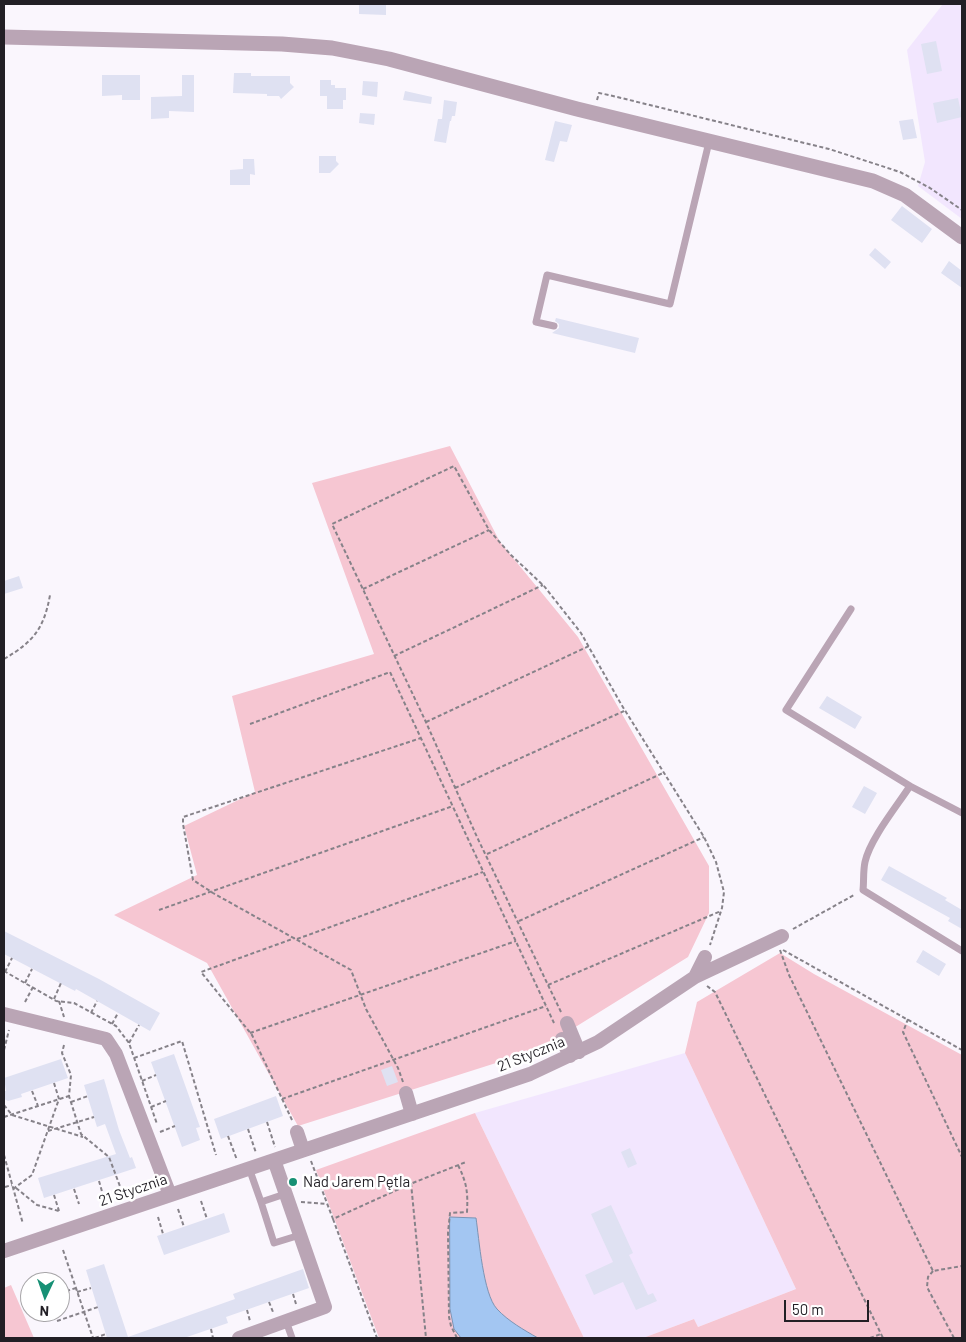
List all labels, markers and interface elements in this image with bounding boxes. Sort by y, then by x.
street label: 21 Stycznia [495,1032,567,1076]
street label: 21 Stycznia [96,1170,170,1210]
place label: Nad Jarem Pętla [303,1173,410,1191]
marker: Nad Jarem Pętla [287,1176,299,1188]
north arrow [20,1272,70,1322]
scale bar [786,1290,871,1322]
text: 50 m [792,1300,824,1318]
text: N [39,1303,49,1320]

